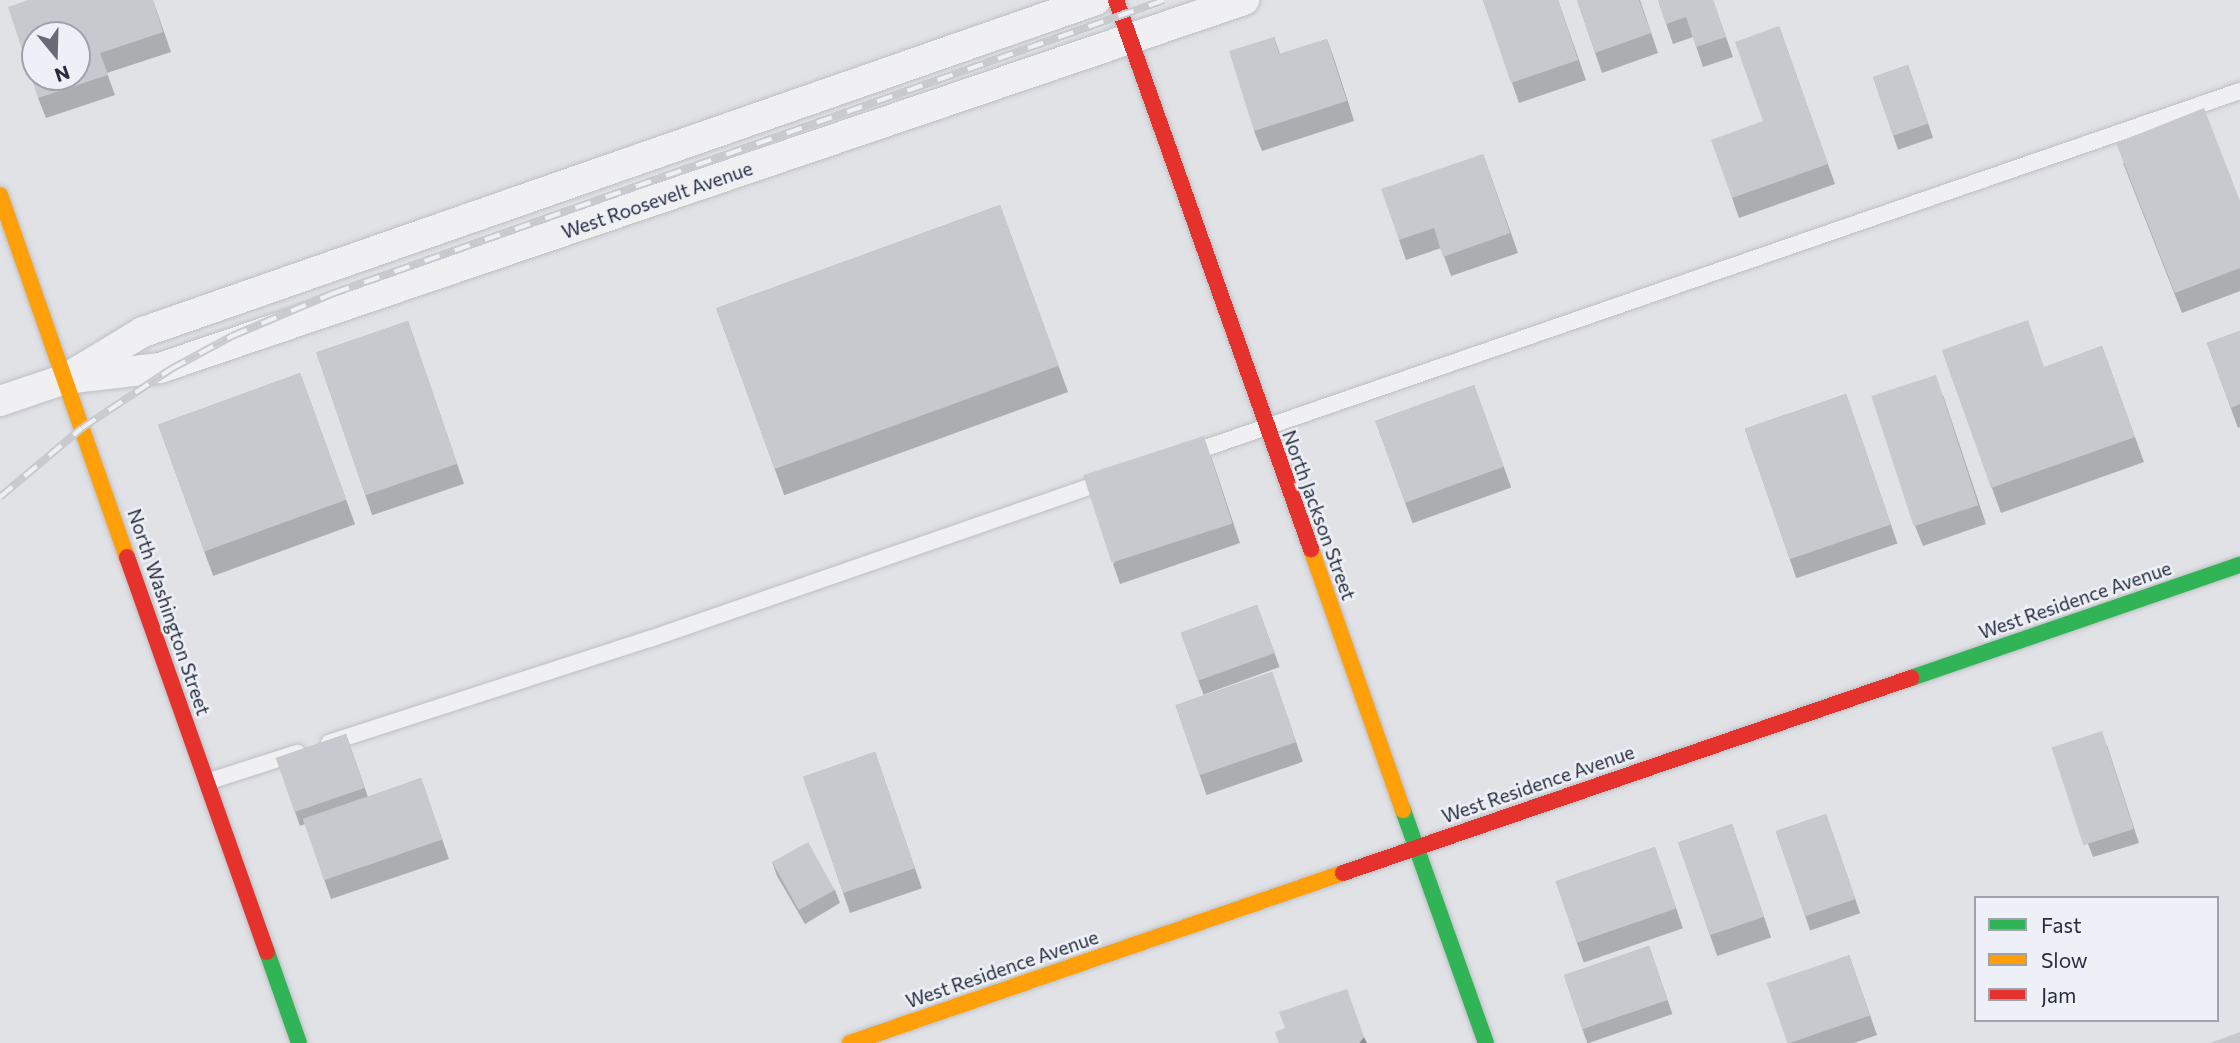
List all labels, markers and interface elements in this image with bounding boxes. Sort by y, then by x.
north arrow [21,21,91,91]
text: N [52,61,73,88]
street label: West Roosevelt Avenue [559,157,755,243]
street label: North Jackson Street [1278,427,1360,603]
street label: North Washington Street [123,506,215,718]
street label: West Residence Avenue [1976,556,2174,644]
street label: West Residence Avenue [1439,740,1637,828]
legend [1974,896,2219,1022]
text: Fast [2041,912,2082,937]
street label: West Residence Avenue [903,925,1101,1013]
text: Slow [2041,947,2088,972]
text: Jam [2041,982,2076,1007]

